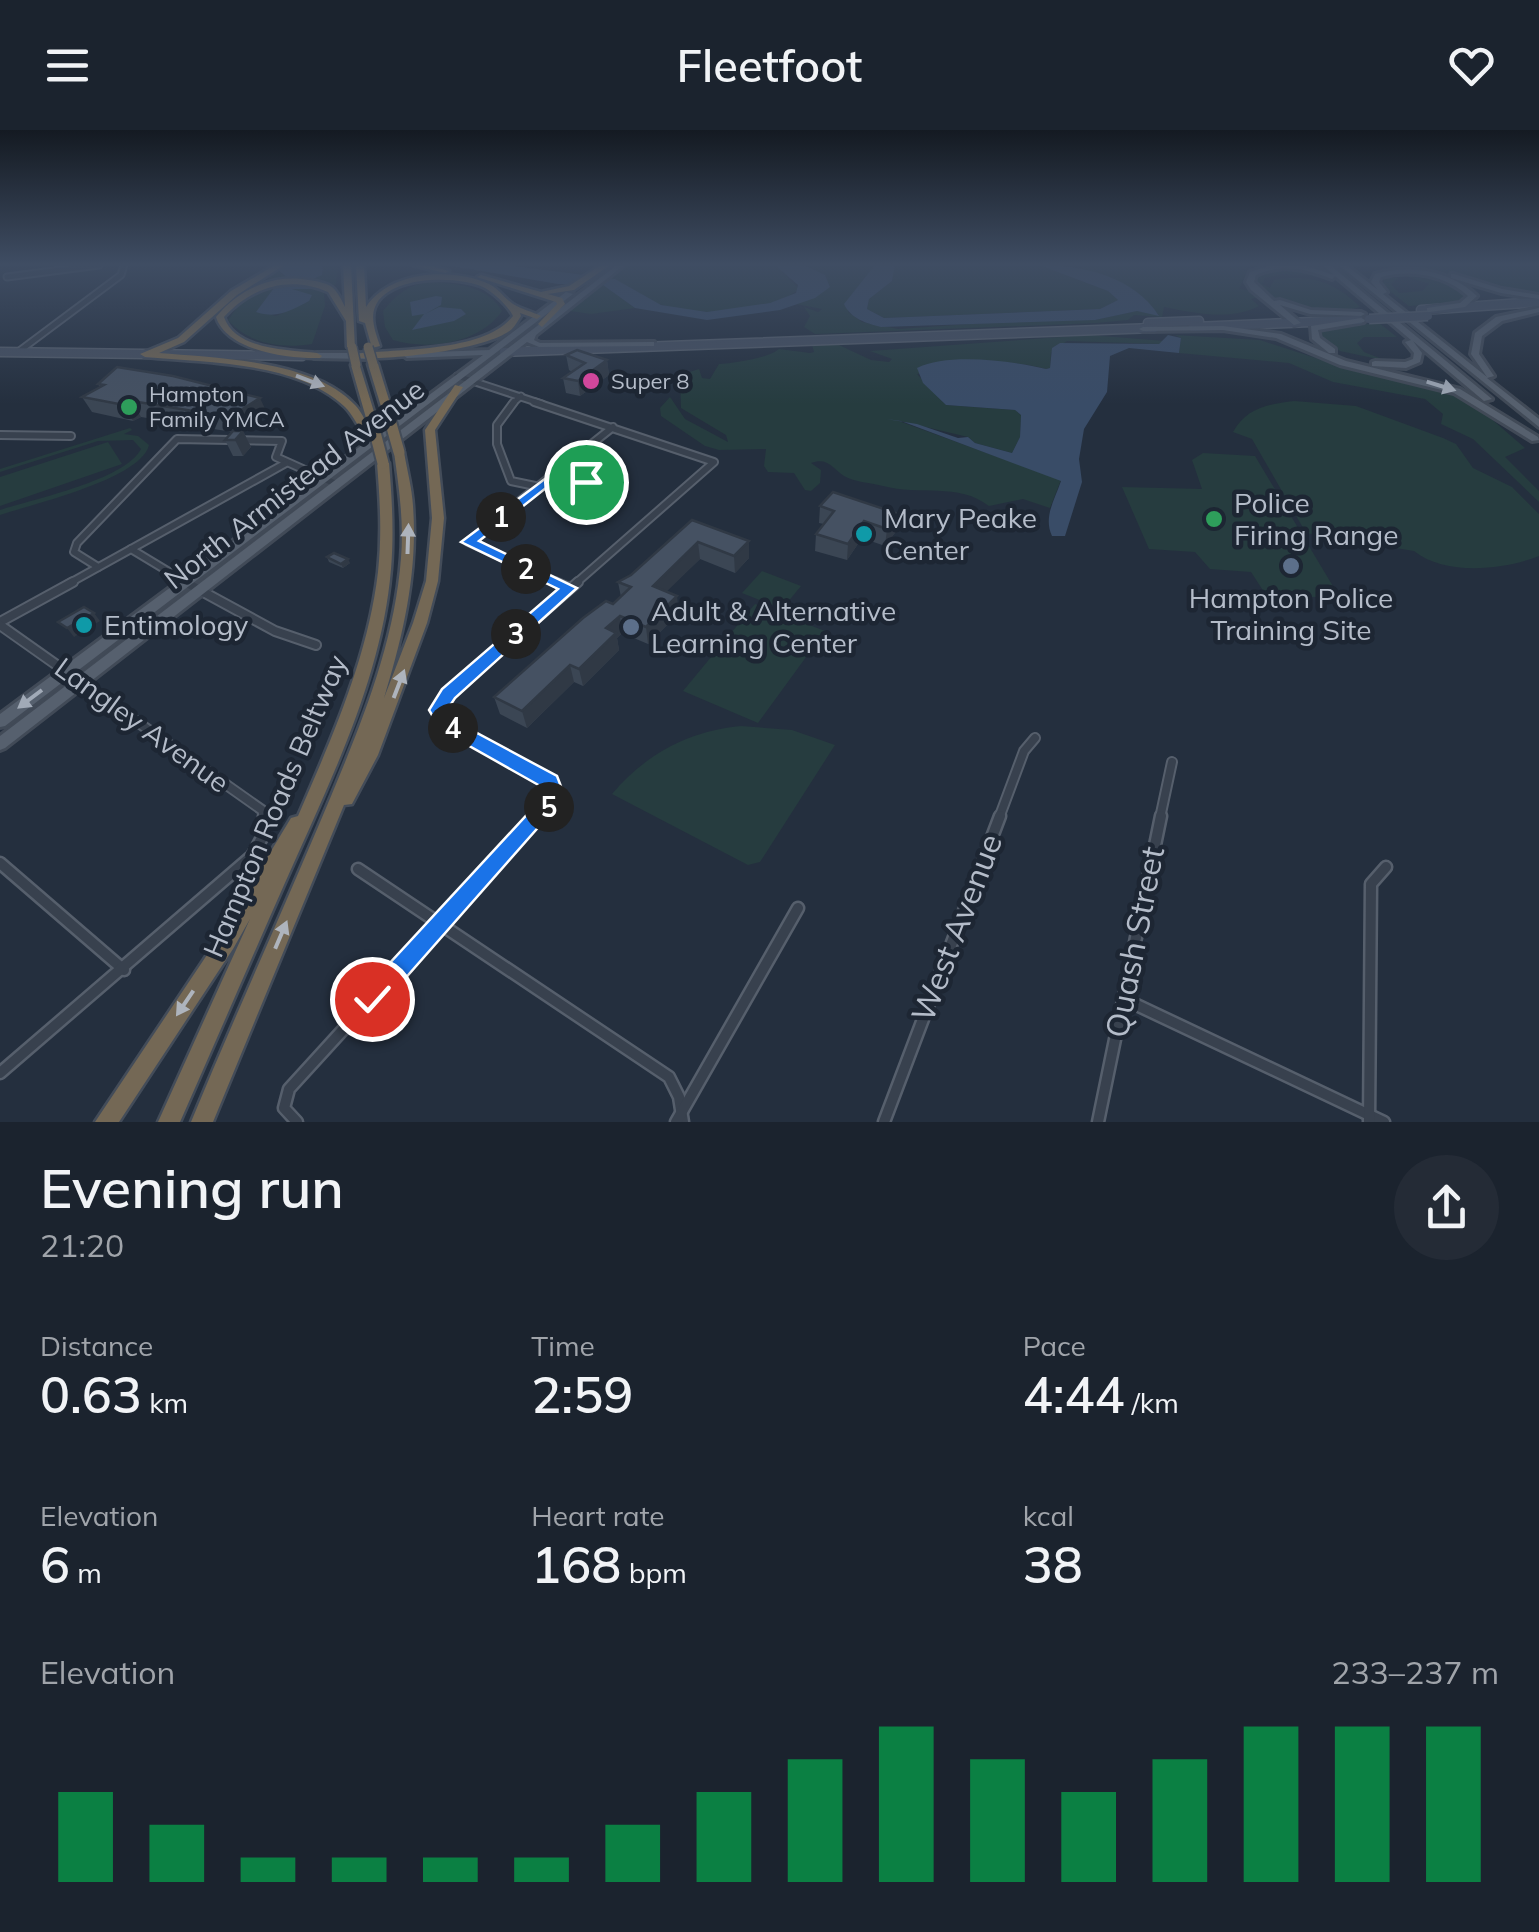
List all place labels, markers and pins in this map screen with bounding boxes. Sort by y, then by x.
place label: Super 8 [611,367,690,395]
marker: Super 8 [580,370,602,392]
place label: Hampton Family YMCA [149,380,285,433]
marker: Hampton Family YMCA [118,396,140,418]
pin [544,440,629,525]
place label: Police Firing Range [1234,485,1398,552]
pin: 1 [476,492,526,542]
place label: Mary Peake Center [884,500,1037,567]
marker: Police Firing Range [1203,508,1225,530]
marker: Mary Peake Center [853,523,875,545]
pin: 2 [501,544,551,594]
marker: Hampton Police Training Site [1280,555,1302,577]
place label: Hampton Police Training Site [1189,580,1393,647]
place label: Adult & Alternative Learning Center [651,593,896,660]
place label: Entimology [104,607,248,642]
pin: 3 [491,609,541,659]
marker: Entimology [73,614,95,636]
marker: Adult & Alternative Learning Center [620,616,642,638]
pin: 4 [428,703,478,753]
pin: 5 [524,782,574,832]
pin [330,957,415,1042]

